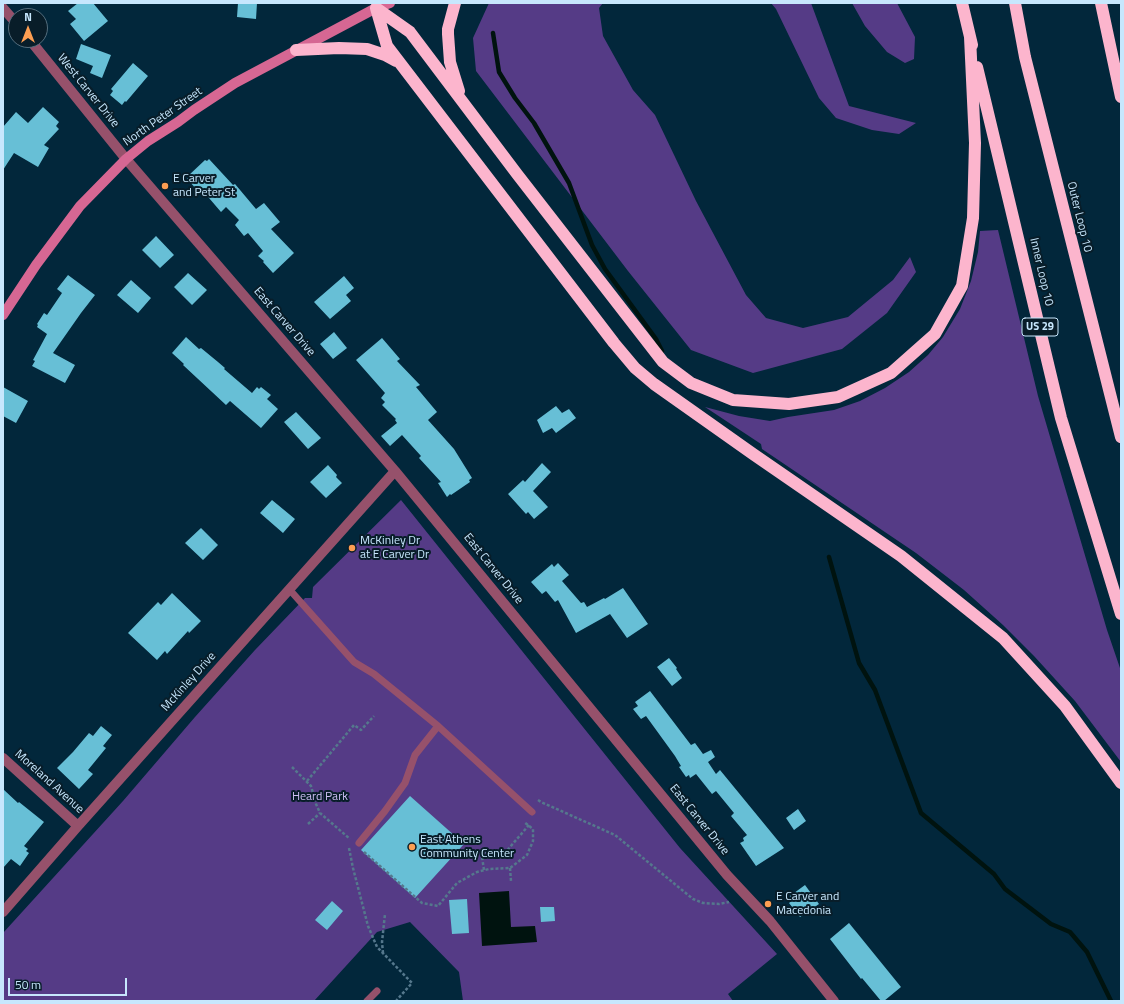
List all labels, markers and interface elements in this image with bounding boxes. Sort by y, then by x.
north arrow [8,8,48,48]
text: N [24,9,32,25]
street label: West Carver Drive [54,51,122,131]
street label: North Peter Street [121,84,205,150]
place label: E Carver and Peter St [173,172,235,200]
street label: Outer Loop 10 [1063,180,1095,254]
marker: E Carver and Peter St [160,181,170,191]
street label: Inner Loop 10 [1026,237,1056,307]
street label: East Carver Drive [250,285,318,359]
road number: US 29 [1022,318,1058,336]
street label: East Carver Drive [460,531,526,607]
place label: McKinley Dr at E Carver Dr [360,534,429,562]
marker: McKinley Dr at E Carver Dr [347,543,357,553]
street label: McKinley Drive [159,649,219,715]
street label: Moreland Avenue [11,747,87,817]
street label: East Carver Drive [666,782,732,858]
park label: Heard Park [292,790,348,804]
place label: East Athens Community Center [420,833,514,861]
marker: East Athens Community Center [407,842,417,852]
place label: E Carver and Macedonia [776,890,839,918]
marker: E Carver and Macedonia [763,899,773,909]
scale bar [10,970,129,996]
text: 50 m [15,975,41,994]

